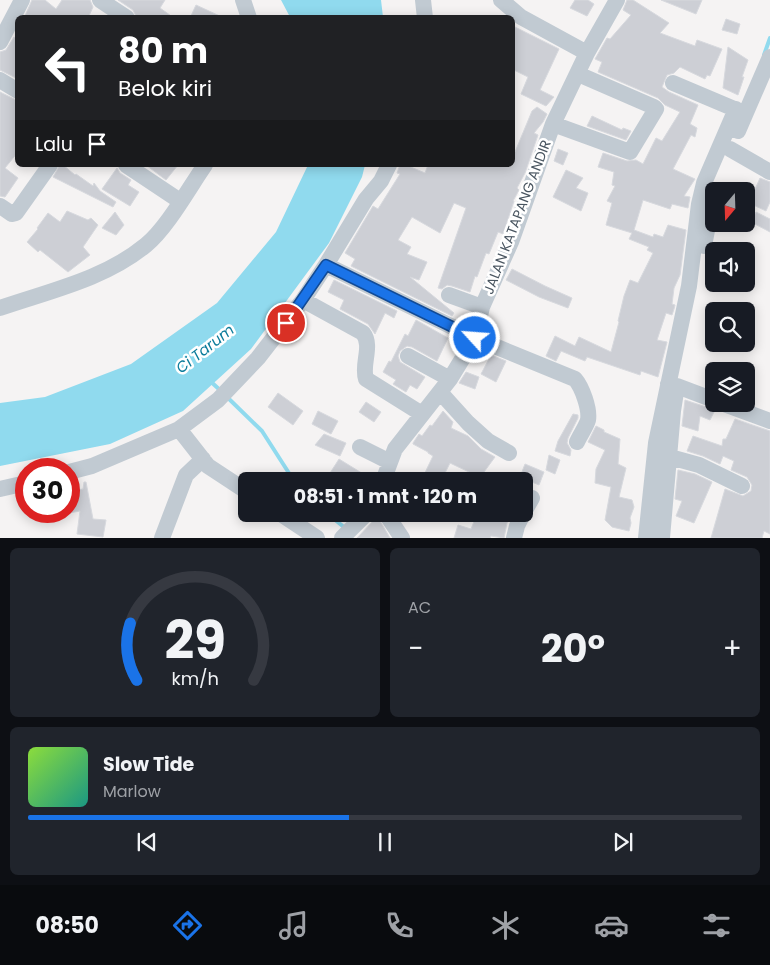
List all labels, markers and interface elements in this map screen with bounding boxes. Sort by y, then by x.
text: 80 m [118,26,208,75]
icon: left [35,35,100,100]
text: Belok kiri [118,73,212,104]
icon: arrive [83,130,111,158]
text: Lalu [35,131,73,158]
street label: JALAN KATAPANG ANDIR [478,137,556,297]
north arrow [705,182,755,232]
map controls [705,182,755,412]
button: sound [705,242,755,292]
pin [265,302,307,344]
button: search [705,302,755,352]
icon: arrive [272,309,300,337]
position arrow [448,311,500,363]
water label: Ci Tarum [171,319,238,378]
button: layers [705,362,755,412]
speed limit sign: 30 [15,458,80,523]
text: 08:51 · 1 mnt · 120 m [294,483,477,510]
text: AC [408,596,431,619]
text: 29 [164,604,226,677]
text: 20° [541,622,605,675]
text: − [408,629,423,668]
text: + [723,629,742,668]
text: km/h [171,666,219,691]
text: Slow Tide [103,751,194,778]
text: Marlow [103,780,161,803]
icon: previous [133,828,161,856]
icon: pause [371,828,399,856]
icon: next [609,828,637,856]
icon: directions [170,908,205,943]
icon: music [276,908,311,943]
icon: phone [382,908,417,943]
icon: climate [488,908,523,943]
icon: car [594,908,629,943]
icon: filters [699,908,734,943]
text: 08:50 [35,910,99,941]

